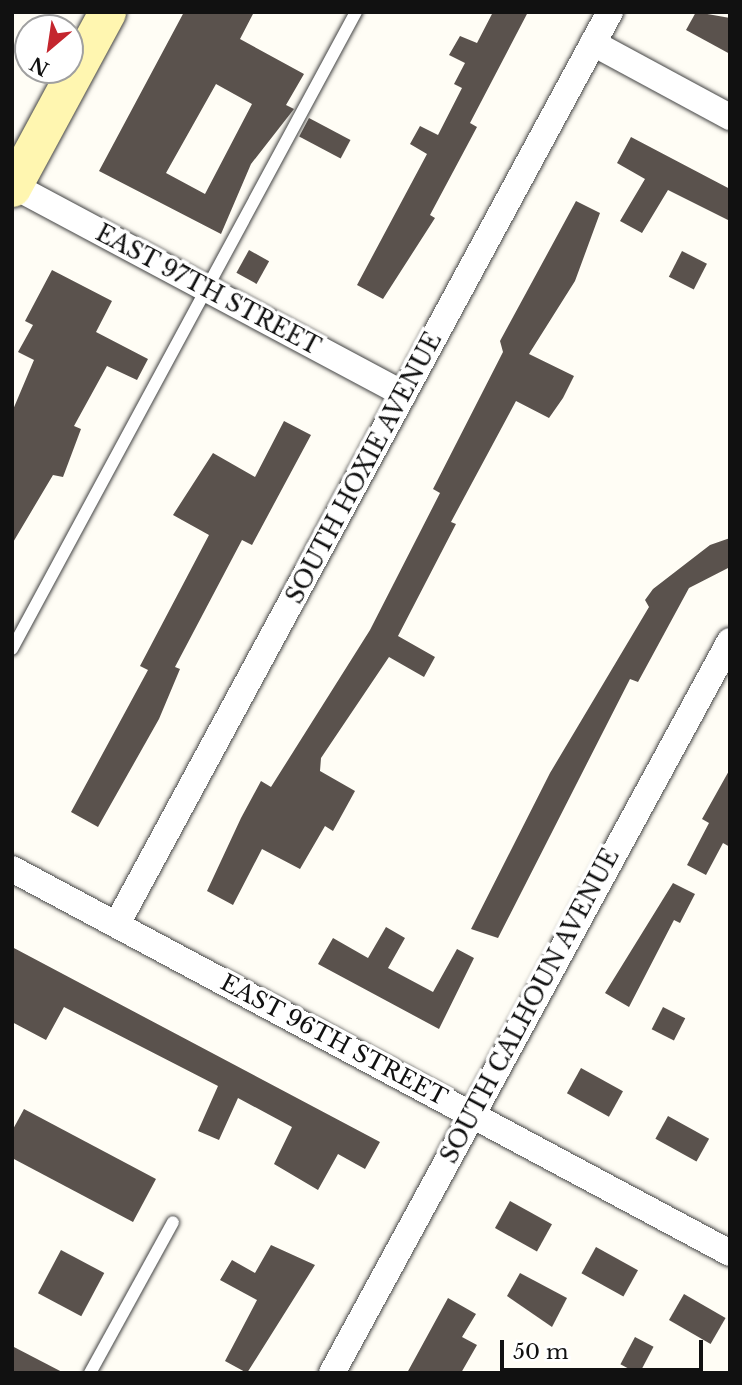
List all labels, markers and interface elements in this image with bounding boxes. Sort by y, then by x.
north arrow [14,14,84,84]
text: N [26,52,53,80]
street label: EAST 97TH STREET [91,219,325,361]
street label: SOUTH HOXIE AVENUE [280,327,448,609]
street label: SOUTH CALHOUN AVENUE [435,844,625,1168]
street label: EAST 96TH STREET [216,968,452,1112]
scale bar [504,1326,707,1370]
text: 50 m [513,1339,568,1365]

